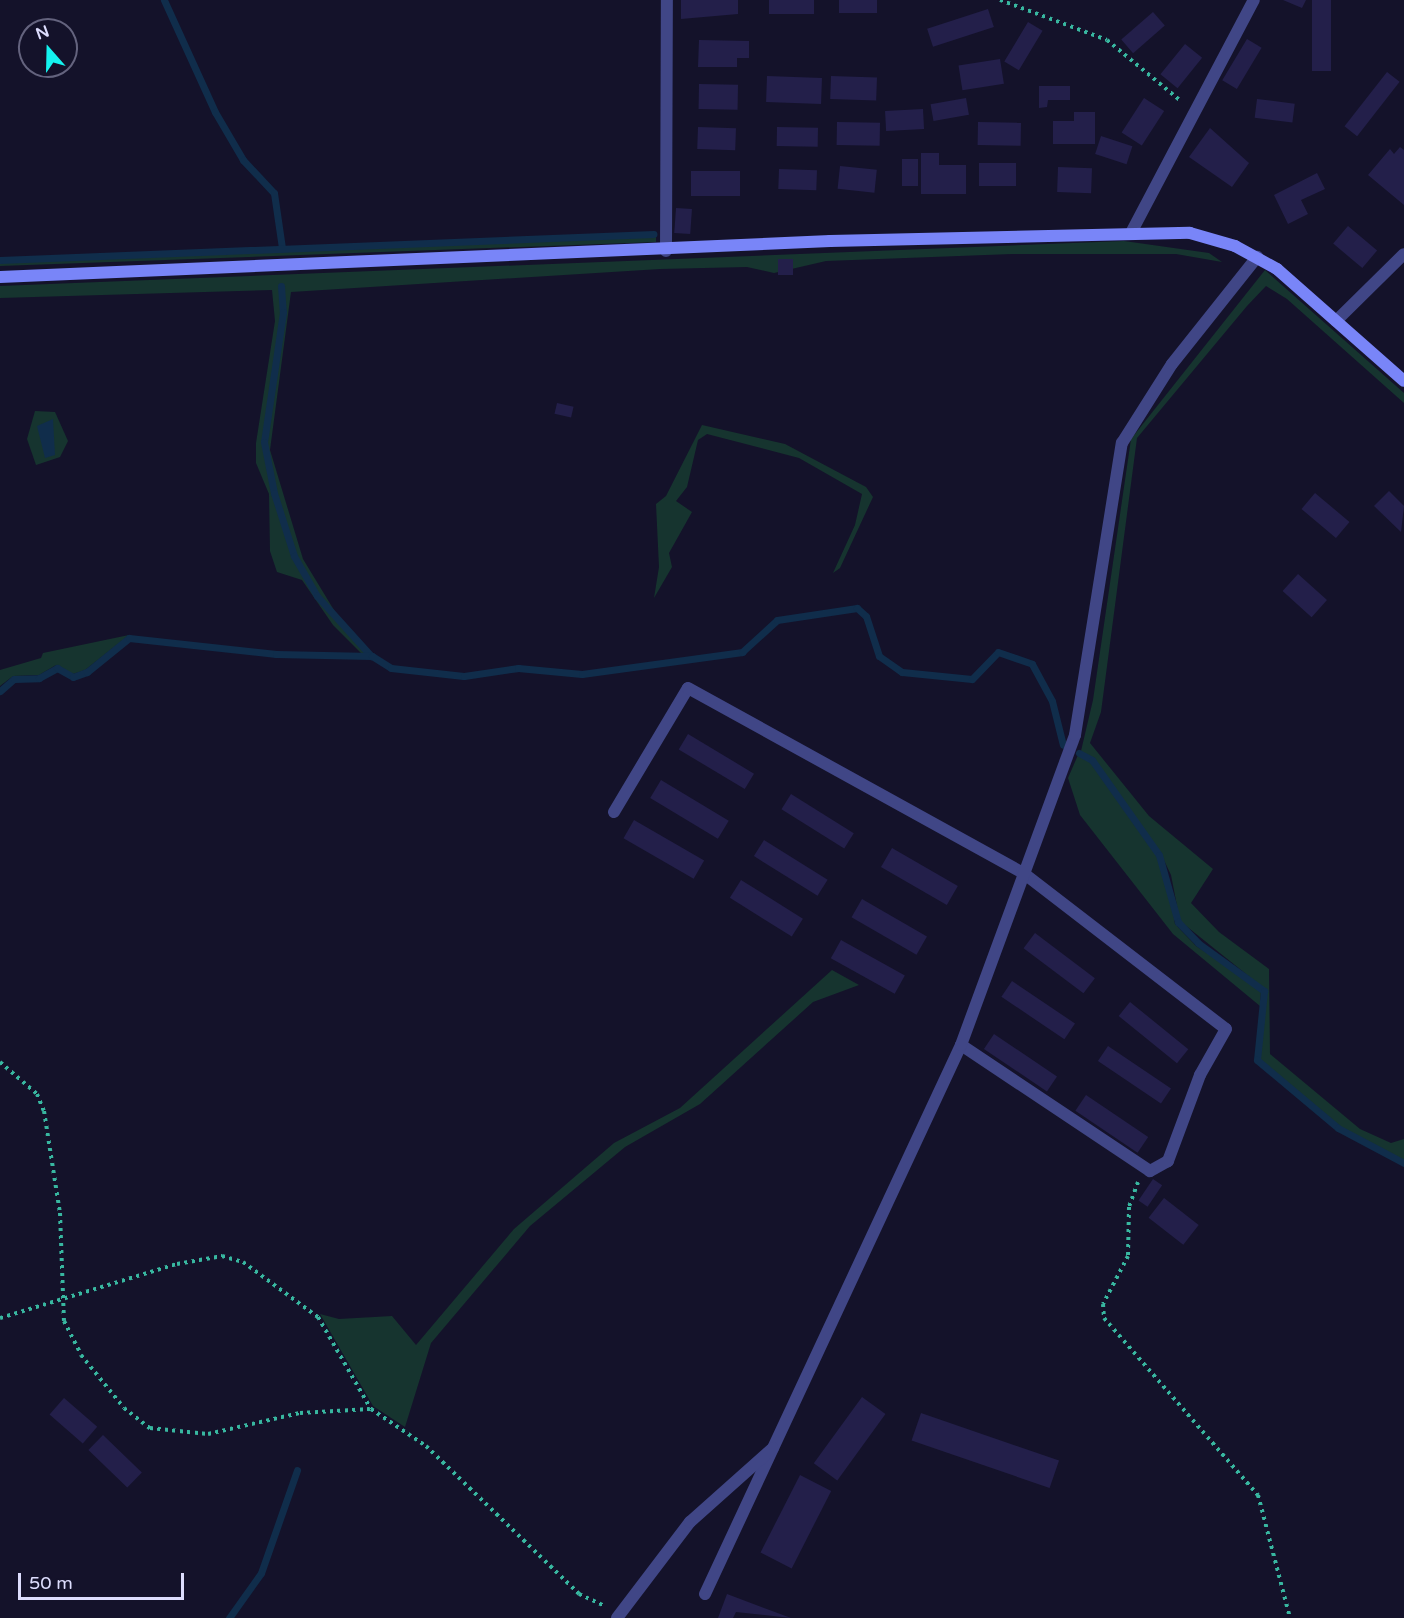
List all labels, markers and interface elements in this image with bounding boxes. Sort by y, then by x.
north arrow [18,18,78,78]
text: N [33,21,52,45]
scale bar [21,1561,188,1599]
text: 50 m [29,1572,73,1594]

